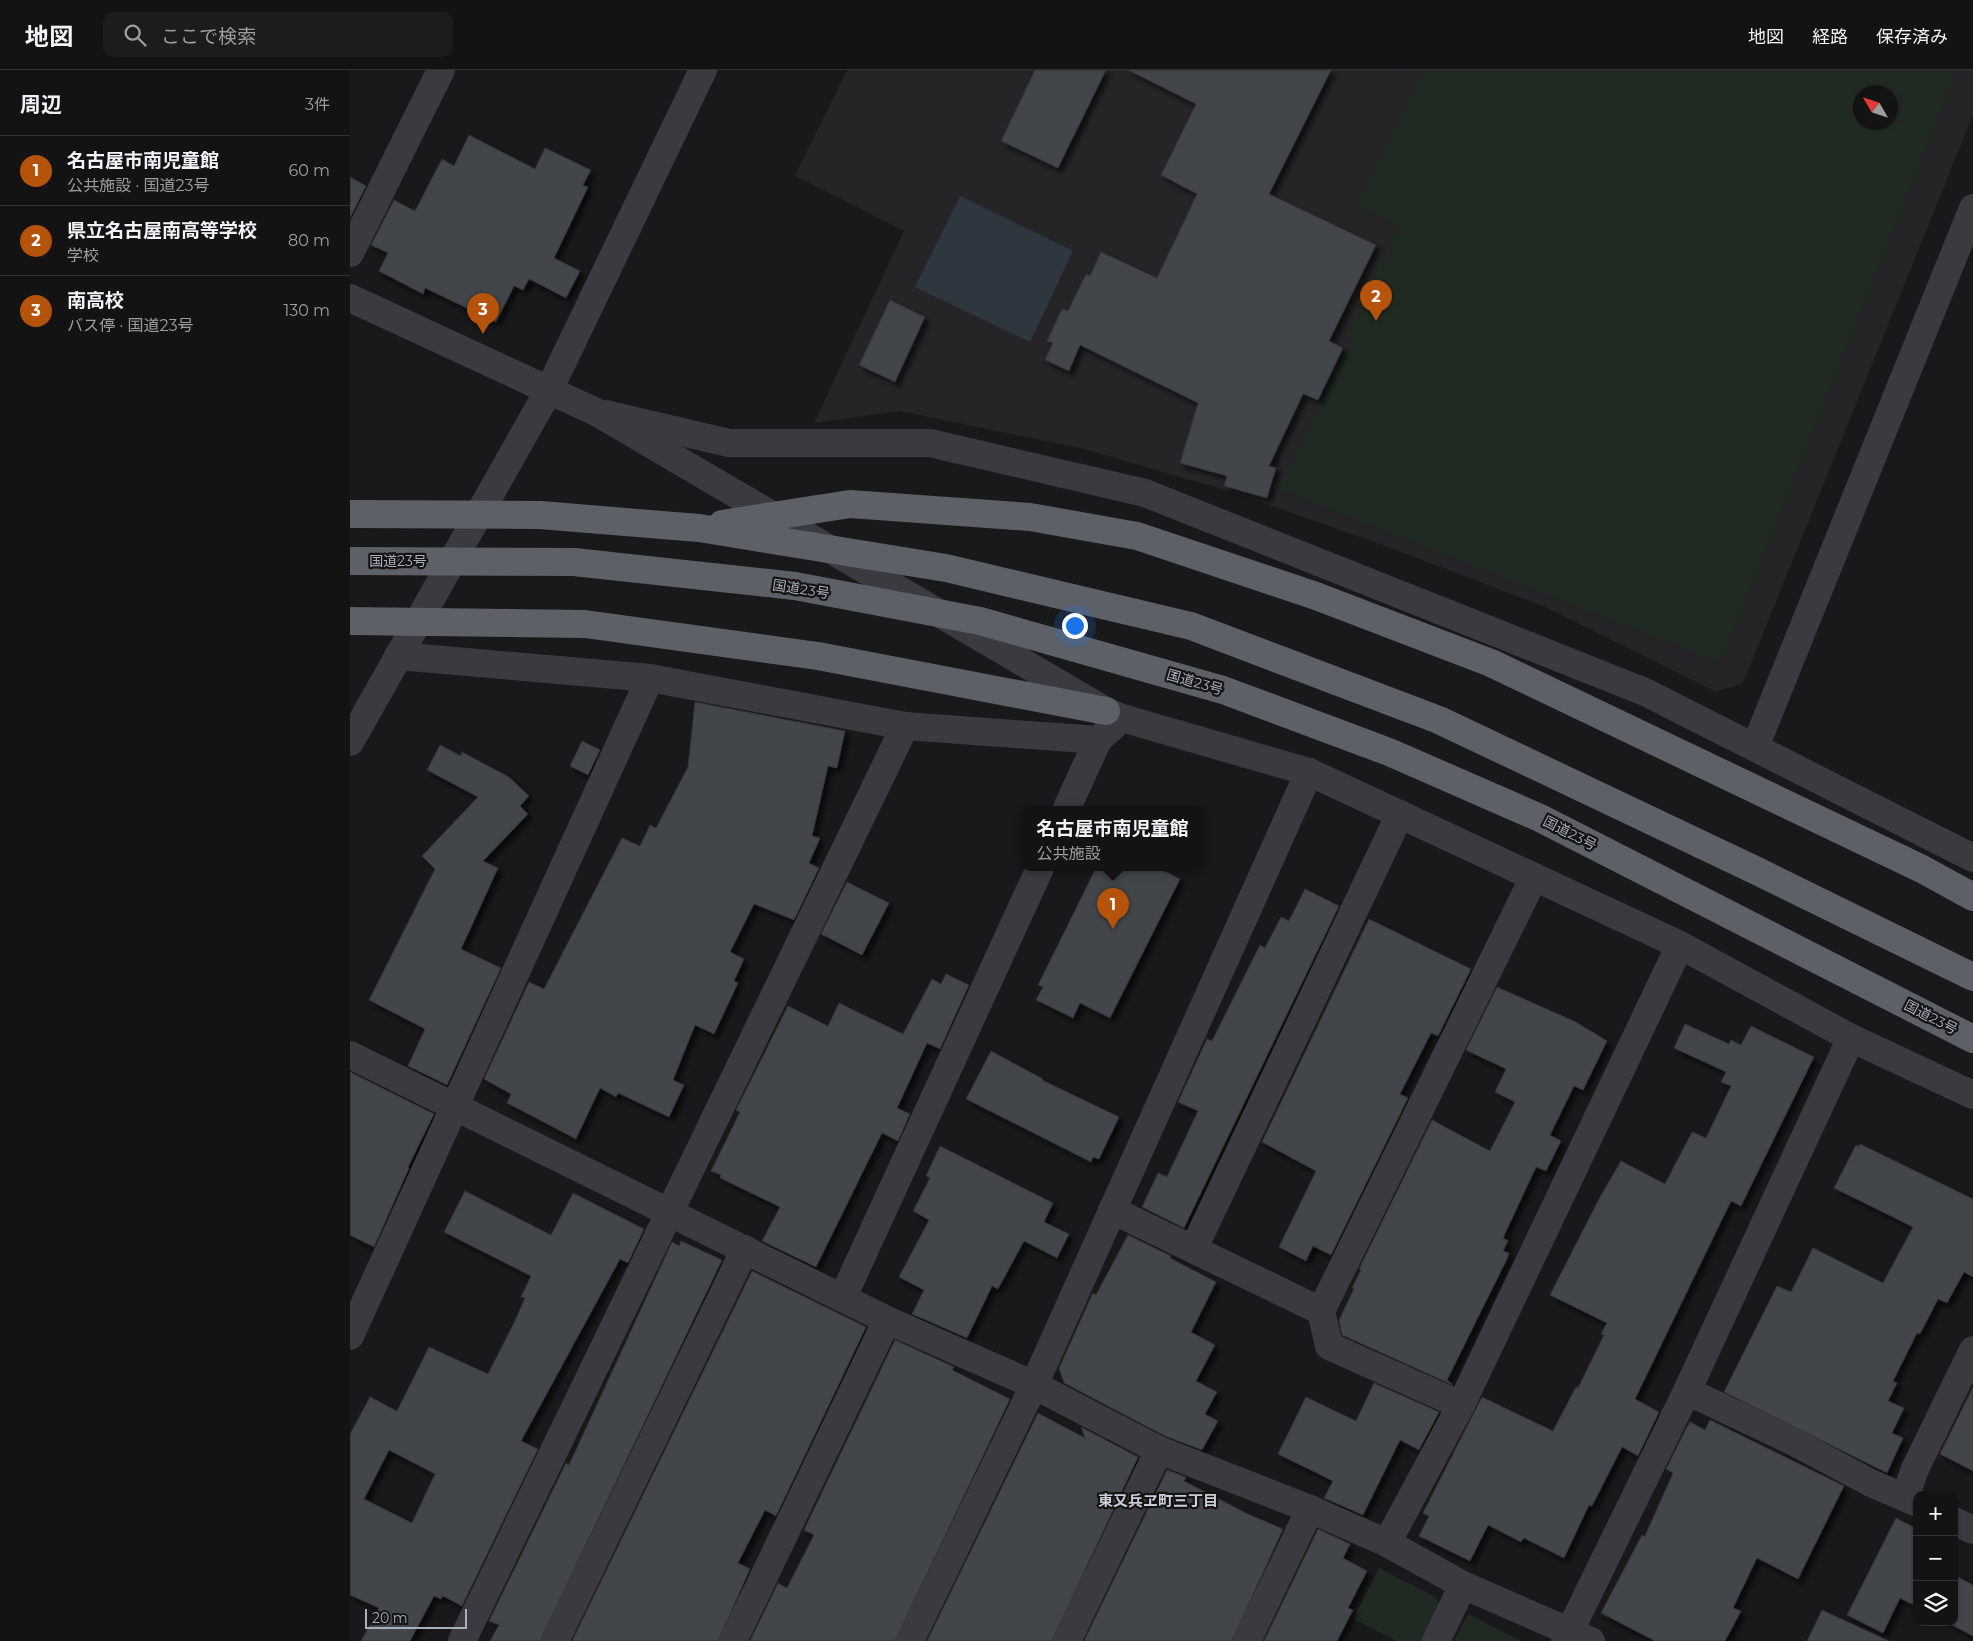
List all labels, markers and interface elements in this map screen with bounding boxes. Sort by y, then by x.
search box [103,12,453,57]
icon: search [121,21,149,49]
text: 地図 [25,22,73,51]
text: ここで検索 [161,25,256,48]
text: 地図 [1748,26,1784,48]
text: 経路 [1812,26,1848,48]
text: 保存済み [1876,26,1948,48]
north arrow [1853,85,1898,130]
text: 周辺 [20,92,62,117]
text: 3件 [305,95,330,114]
text: 名古屋市南児童館 [67,149,219,172]
text: 1 [33,161,39,180]
text: 60 m [288,161,330,180]
text: 公共施設 · 国道23号 [67,176,210,195]
text: 県立名古屋南高等学校 [67,219,257,242]
text: 2 [31,231,41,250]
text: 80 m [288,231,330,250]
text: 学校 [67,246,99,265]
pin: 2 [1360,280,1392,321]
text: 南高校 [67,289,124,312]
pin: 3 [467,293,499,334]
text: 3 [31,301,41,320]
text: 130 m [283,301,330,320]
text: バス停 · 国道23号 [67,316,194,335]
street label: 国道23号 [369,552,427,570]
street label: 国道23号 [771,576,831,602]
your location [1062,613,1088,639]
street label: 国道23号 [1165,665,1225,699]
popup [1020,806,1205,871]
street label: 国道23号 [1540,812,1600,854]
text: 名古屋市南児童館 [1036,817,1189,840]
text: 公共施設 [1036,844,1101,863]
pin: 1 [1097,888,1129,929]
street label: 国道23号 [1901,996,1961,1038]
district label: 東又兵ヱ町三丁目 [1098,1491,1218,1510]
map controls [1913,1491,1958,1626]
button: + [1913,1491,1958,1536]
button: − [1913,1536,1958,1581]
button: layers [1913,1581,1958,1626]
scale bar [365,1606,468,1629]
text: 20 m [372,1609,408,1627]

